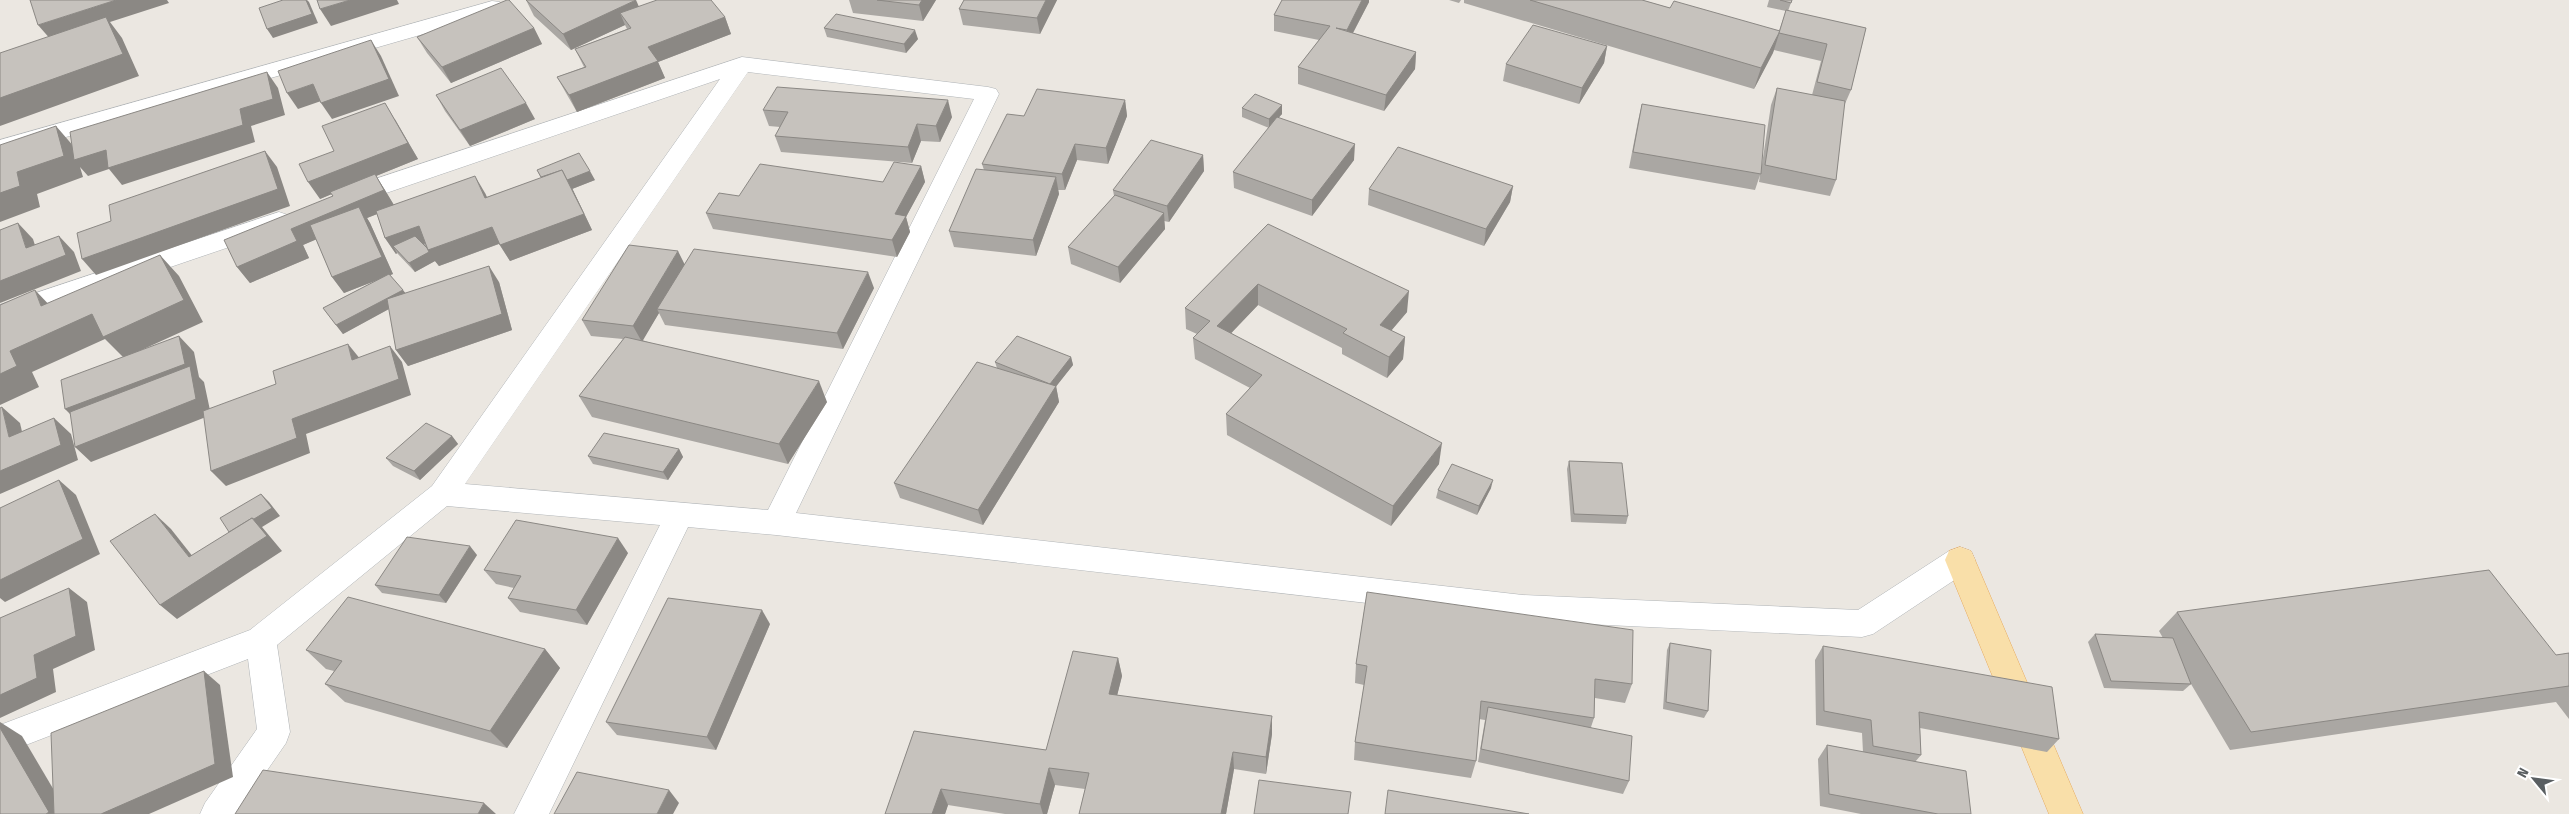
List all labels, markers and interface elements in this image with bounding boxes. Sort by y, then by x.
north arrow [2509,754,2559,804]
text: N [2514,765,2533,781]

